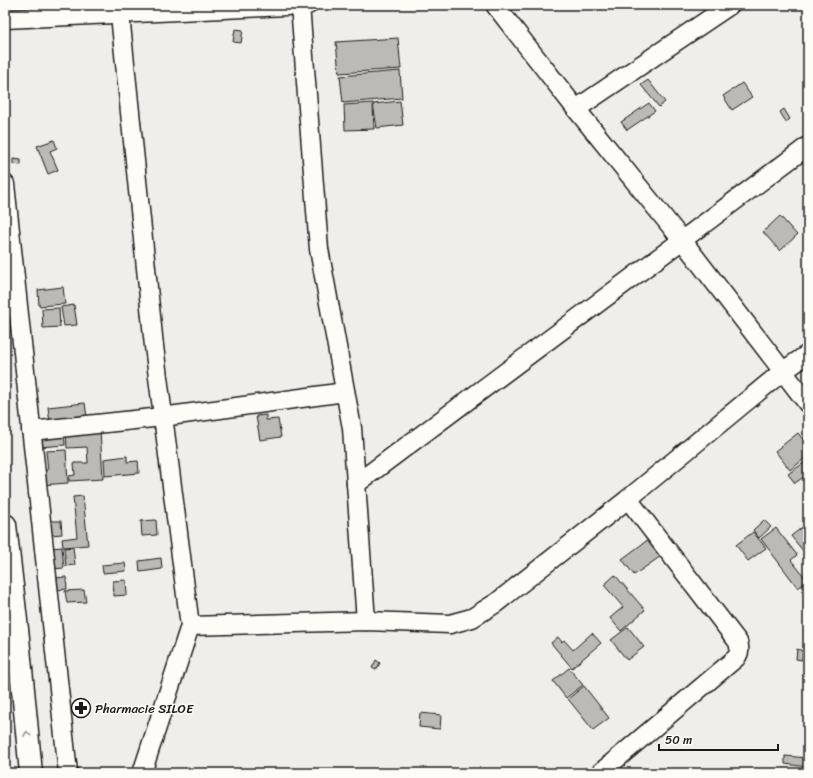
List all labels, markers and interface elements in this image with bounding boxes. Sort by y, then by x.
pharmacy icon: Pharmacie SILOE [70,697,92,719]
place label: Pharmacie SILOE [95,697,194,720]
scale bar [659,726,778,752]
text: 50 m [665,729,692,751]
one-way arrow [23,731,32,737]

